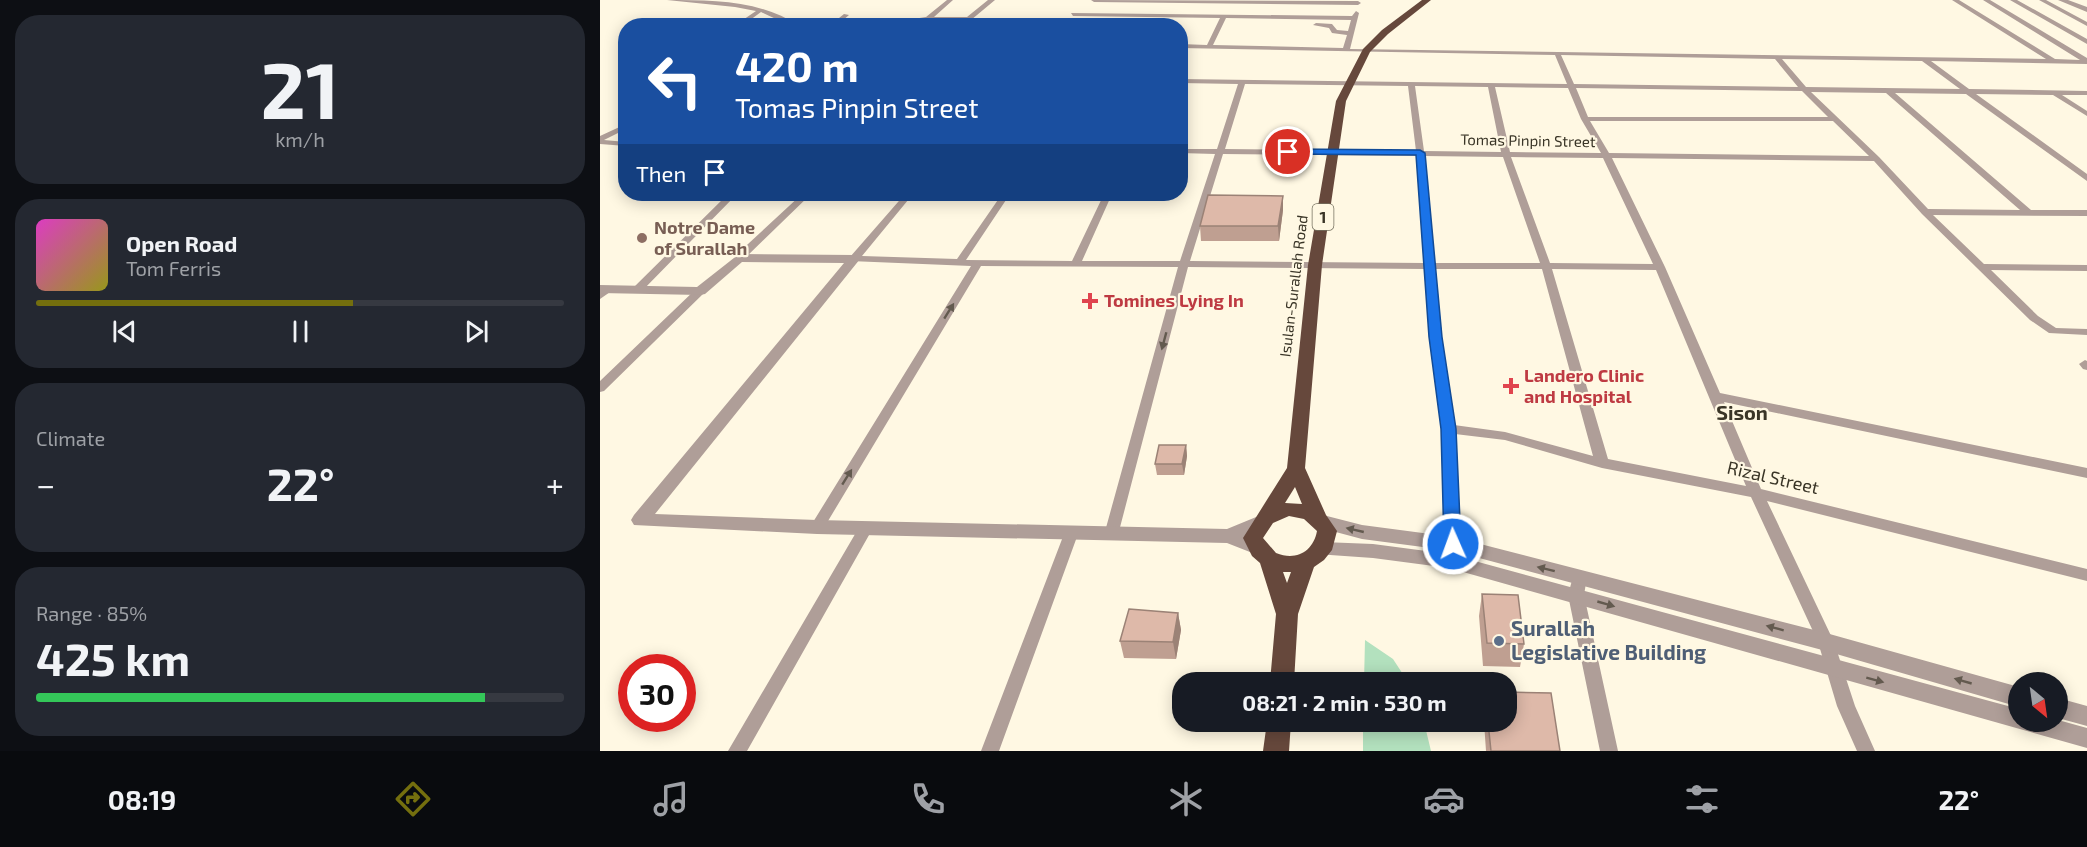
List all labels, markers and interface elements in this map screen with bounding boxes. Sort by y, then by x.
text: 420 m [735,40,859,90]
text: 21 [260,41,340,135]
icon: left [636,42,714,120]
text: Tomas Pinpin Street [735,91,979,123]
pin [1262,126,1313,177]
text: km/h [275,127,325,151]
street label: Tomas Pinpin Street [1460,130,1596,150]
icon: arrive [1271,135,1304,168]
icon: arrive [698,156,731,189]
text: Then [636,160,686,186]
road number: 1 [1312,204,1334,230]
street label: Isulan-Surallah Road [1275,214,1311,358]
place label: Notre Dame of Surallah [654,216,755,259]
text: Open Road [126,230,238,256]
marker: Notre Dame of Surallah [635,231,649,245]
text: Tom Ferris [126,256,221,280]
place label: Tomines Lying In [1104,289,1244,311]
marker: Tomines Lying In [1081,292,1099,310]
one-way arrow [944,303,955,319]
icon: previous [108,315,141,348]
icon: pause [284,315,317,348]
icon: next [460,315,493,348]
one-way arrow [1158,332,1168,350]
place label: Landero Clinic and Hospital [1524,364,1644,407]
marker: Landero Clinic and Hospital [1502,377,1520,395]
district label: Sison [1716,400,1768,424]
text: Climate [36,426,105,450]
text: 22° [267,456,334,510]
street label: Rizal Street [1725,456,1821,498]
text: − [36,464,55,504]
text: + [546,464,564,504]
one-way arrow [842,469,853,485]
position arrow [1421,512,1485,576]
one-way arrow [1346,524,1364,534]
one-way arrow [1536,563,1555,573]
one-way arrow [1597,600,1615,609]
text: Range · 85% [36,601,147,625]
place label: Surallah Legislative Building [1511,615,1706,664]
one-way arrow [1766,623,1784,633]
text: 425 km [36,631,190,685]
marker: Surallah Legislative Building [1492,634,1506,648]
speed limit sign: 30 [618,654,696,732]
north arrow [2008,672,2068,732]
map controls [2008,672,2068,732]
one-way arrow [1954,675,1972,685]
one-way arrow [1866,676,1884,685]
text: 08:21 · 2 min · 530 m [1242,689,1447,715]
icon: directions [392,778,434,820]
icon: music [650,778,692,820]
icon: phone [907,778,949,820]
icon: climate [1165,778,1207,820]
icon: car [1423,778,1465,820]
icon: filters [1681,778,1723,820]
text: 08:19 [108,783,176,815]
text: 22° [1938,783,1979,815]

